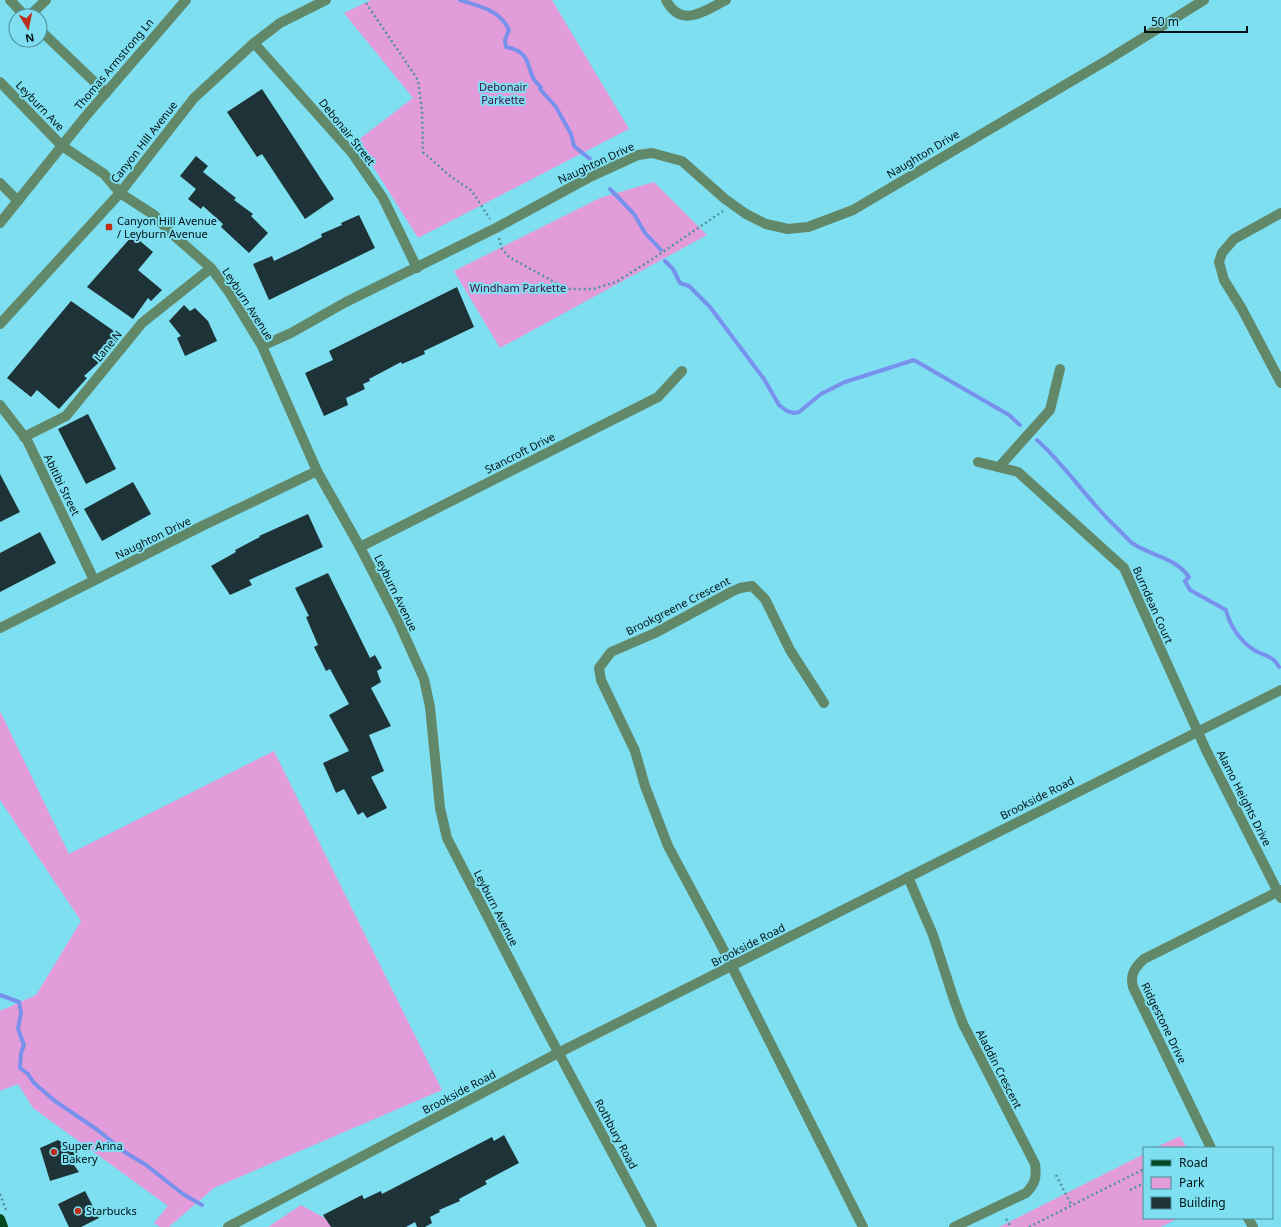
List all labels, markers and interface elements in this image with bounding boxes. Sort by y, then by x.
north arrow [8,8,48,48]
scale bar [1145,8,1247,34]
text: 50 m [1151,13,1179,30]
street label: Thomas Armstrong Ln [71,15,156,113]
text: N [24,30,36,47]
street label: Leyburn Ave [13,77,68,134]
park label: Debonair Parkette [479,79,527,107]
street label: Debonair Street [316,95,379,168]
street label: Canyon Hill Avenue [107,98,180,186]
street label: Naughton Drive [884,126,962,181]
street label: Naughton Drive [555,138,636,187]
place label: Canyon Hill Avenue / Leyburn Avenue [117,213,217,241]
marker: Canyon Hill Avenue / Leyburn Avenue [104,222,114,232]
street label: Leyburn Avenue [219,265,278,343]
park label: Windham Parkette [470,280,566,295]
street label: Lane N [90,327,125,364]
street label: Stancroft Drive [482,428,558,477]
street label: Abitibi Street [41,452,84,518]
street label: Naughton Drive [112,513,193,562]
street label: Leyburn Avenue [371,552,422,634]
street label: Burndean Court [1130,564,1177,646]
street label: Brookgreene Crescent [623,573,732,638]
street label: Alamo Heights Drive [1214,747,1275,848]
street label: Brookside Road [997,772,1076,823]
street label: Leyburn Avenue [471,867,522,948]
street label: Brookside Road [708,919,787,970]
street label: Ridgestone Drive [1138,980,1191,1066]
street label: Aladdin Crescent [973,1027,1026,1111]
street label: Brookside Road [419,1066,498,1117]
street label: Rothbury Road [592,1096,641,1171]
place label: Super Arina Bakery [62,1138,123,1166]
marker: Super Arina Bakery [49,1147,59,1157]
legend [1143,1147,1273,1219]
text: Road [1179,1154,1208,1171]
text: Park [1179,1174,1205,1191]
text: Building [1179,1194,1226,1211]
place label: Starbucks [86,1203,137,1218]
marker: Starbucks [73,1206,83,1216]

